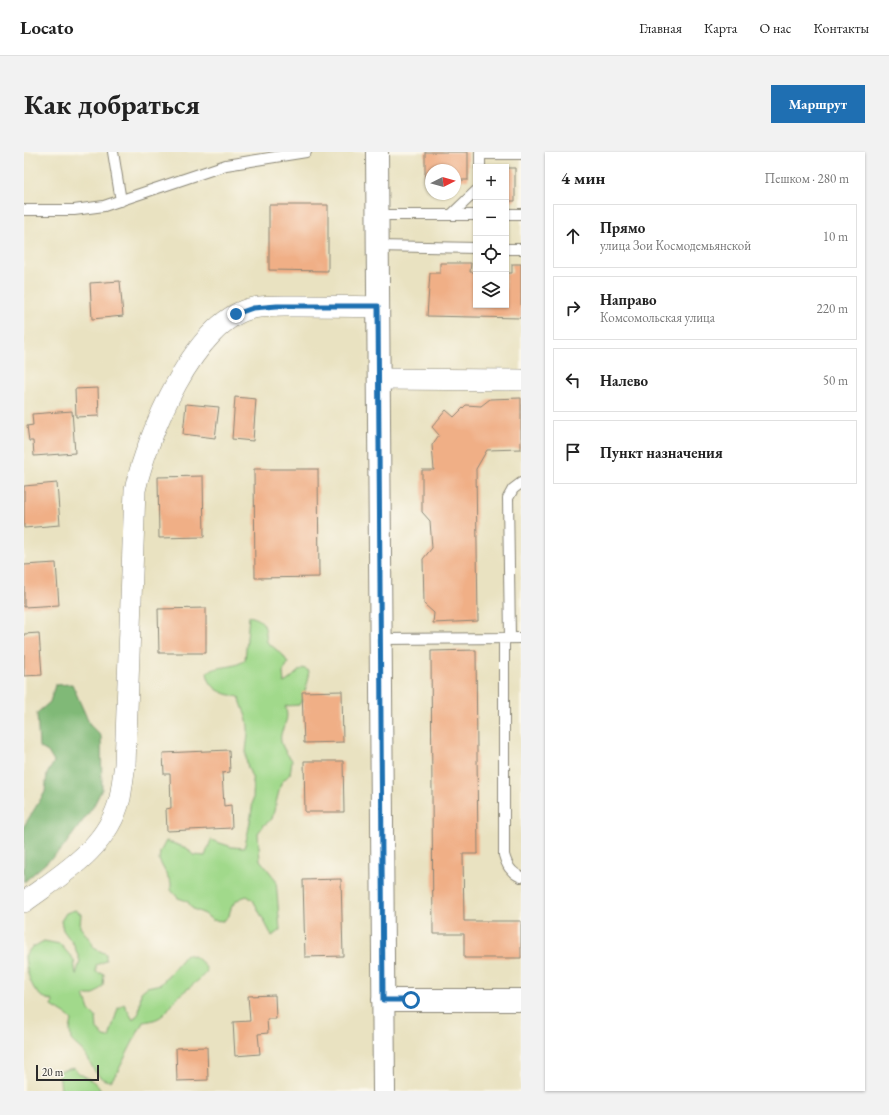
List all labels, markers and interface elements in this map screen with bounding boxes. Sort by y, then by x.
text: Locato [20,15,74,40]
text: Главная [639,19,682,37]
text: Карта [704,19,737,37]
text: О нас [759,19,791,37]
text: Контакты [813,19,869,37]
button: Маршрут [771,85,865,123]
text: Как добраться [24,86,200,122]
north arrow [425,164,461,200]
map controls [473,164,509,308]
button: + [473,164,509,200]
text: 4 мин [561,167,605,189]
text: Пешком · 280 m [765,170,849,187]
button: − [473,200,509,236]
text: Прямо [600,218,645,237]
icon: ahead [562,225,584,247]
text: 10 m [823,228,848,245]
button: locate [473,236,509,272]
text: улица Зои Космодемьянской [600,237,751,254]
button: layers [473,272,509,308]
text: Направо [600,290,657,309]
icon: right [562,297,584,319]
text: 220 m [817,300,848,317]
route end [227,305,245,323]
text: Комсомольская улица [600,309,715,326]
icon: left [562,369,584,391]
text: Налево [600,371,648,390]
text: 50 m [823,372,848,389]
icon: arrive [562,441,584,463]
text: Пункт назначения [600,443,723,462]
route start [402,991,420,1009]
scale bar [36,1063,99,1082]
text: 20 m [42,1065,63,1079]

